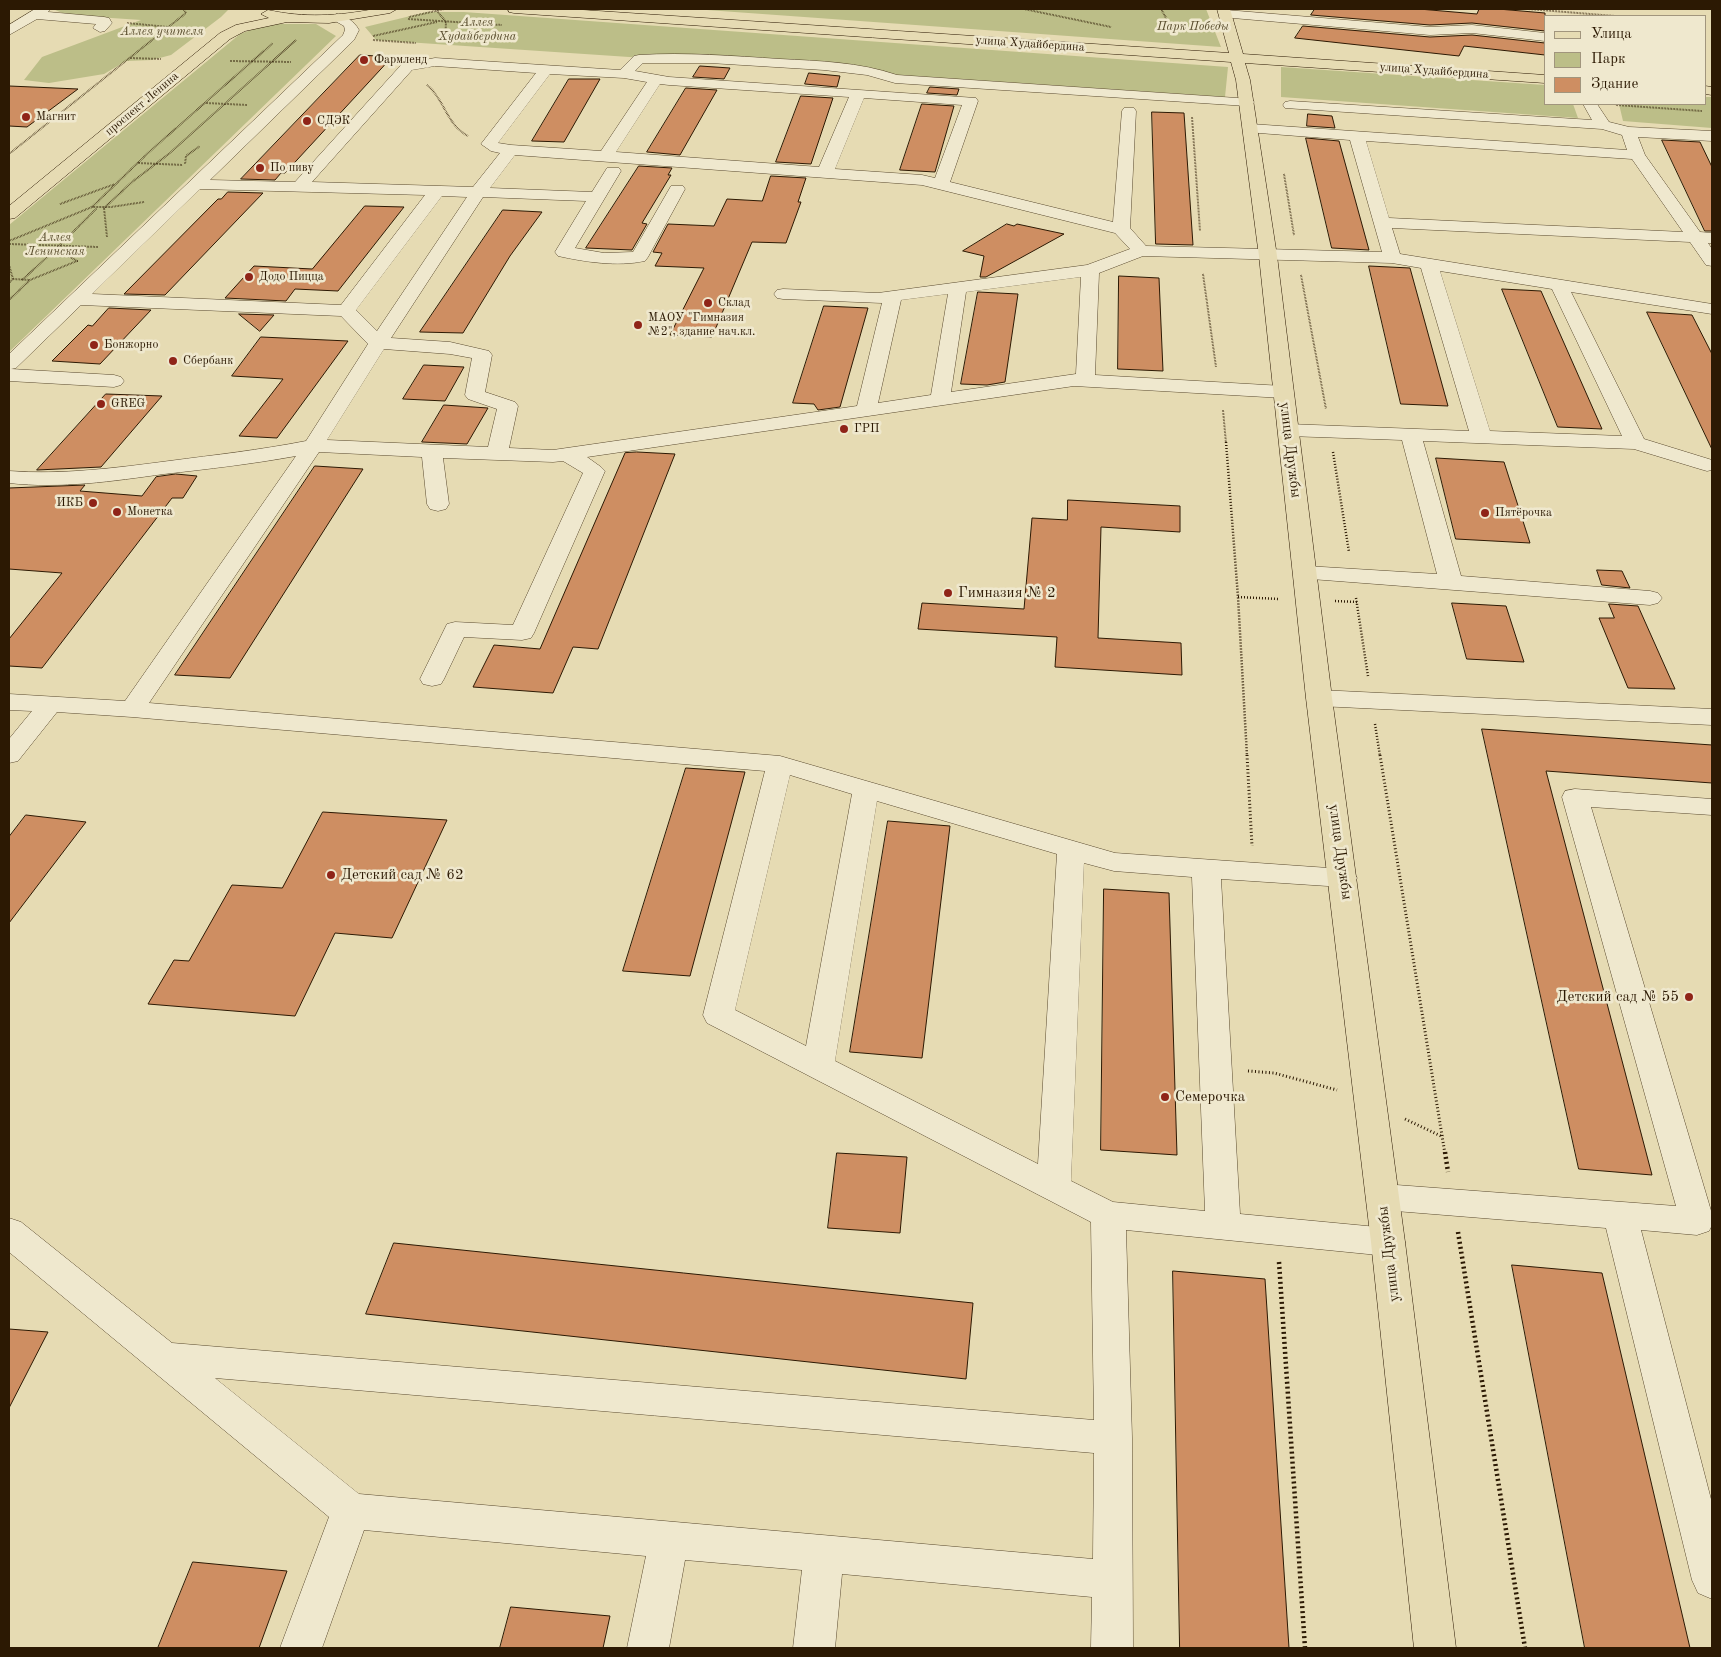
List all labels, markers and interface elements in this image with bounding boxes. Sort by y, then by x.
legend [1544,15,1706,105]
park label: Аллея Худайбердина [438,16,516,44]
park label: Парк Победы [1157,20,1229,34]
park label: Аллея учителя [121,25,203,39]
text: Улица [1591,27,1632,42]
street label: улица Худайбердина [975,33,1085,55]
text: Парк [1591,52,1626,67]
place label: Фармленд [374,53,427,67]
marker: Фармленд [358,54,370,66]
street label: улица Худайбердина [1379,60,1489,82]
street label: проспект Ленина [102,69,182,139]
text: Здание [1591,77,1638,92]
place label: Магнит [36,110,76,124]
marker: Магнит [20,111,32,123]
place label: СДЭК [317,114,350,128]
marker: СДЭК [301,115,313,127]
place label: По пиву [270,161,314,175]
marker: По пиву [254,162,266,174]
park label: Аллея Ленинская [25,231,85,259]
place label: Додо Пицца [259,270,324,284]
marker: Додо Пицца [243,271,255,283]
place label: Склад [718,296,750,310]
marker: Склад [702,297,714,309]
place label: МАОУ "Гимназия №2", здание нач.кл. [648,311,755,339]
marker: МАОУ "Гимназия №2", здание нач.кл. [632,319,644,331]
place label: Бонжорно [104,338,158,352]
marker: Бонжорно [88,339,100,351]
place label: Сбербанк [183,354,233,368]
marker: Сбербанк [167,355,179,367]
place label: GREG [111,397,145,411]
marker: GREG [95,398,107,410]
street label: улица Дружбы [1275,401,1305,499]
place label: ГРП [854,422,879,436]
marker: ГРП [838,423,850,435]
place label: ИКБ [57,496,83,510]
marker: ИКБ [87,497,99,509]
place label: Монетка [127,505,173,519]
marker: Монетка [111,506,123,518]
place label: Пятёрочка [1495,506,1552,520]
marker: Пятёрочка [1479,507,1491,519]
place label: Гимназия № 2 [958,584,1056,602]
marker: Гимназия № 2 [942,587,954,599]
street label: улица Дружбы [1324,803,1356,901]
place label: Детский сад № 62 [341,866,464,884]
marker: Детский сад № 62 [325,869,337,881]
place label: Детский сад № 55 [1556,988,1679,1006]
marker: Детский сад № 55 [1683,991,1695,1003]
place label: Семерочка [1175,1088,1245,1106]
marker: Семерочка [1159,1091,1171,1103]
street label: улица Дружбы [1374,1205,1404,1303]

